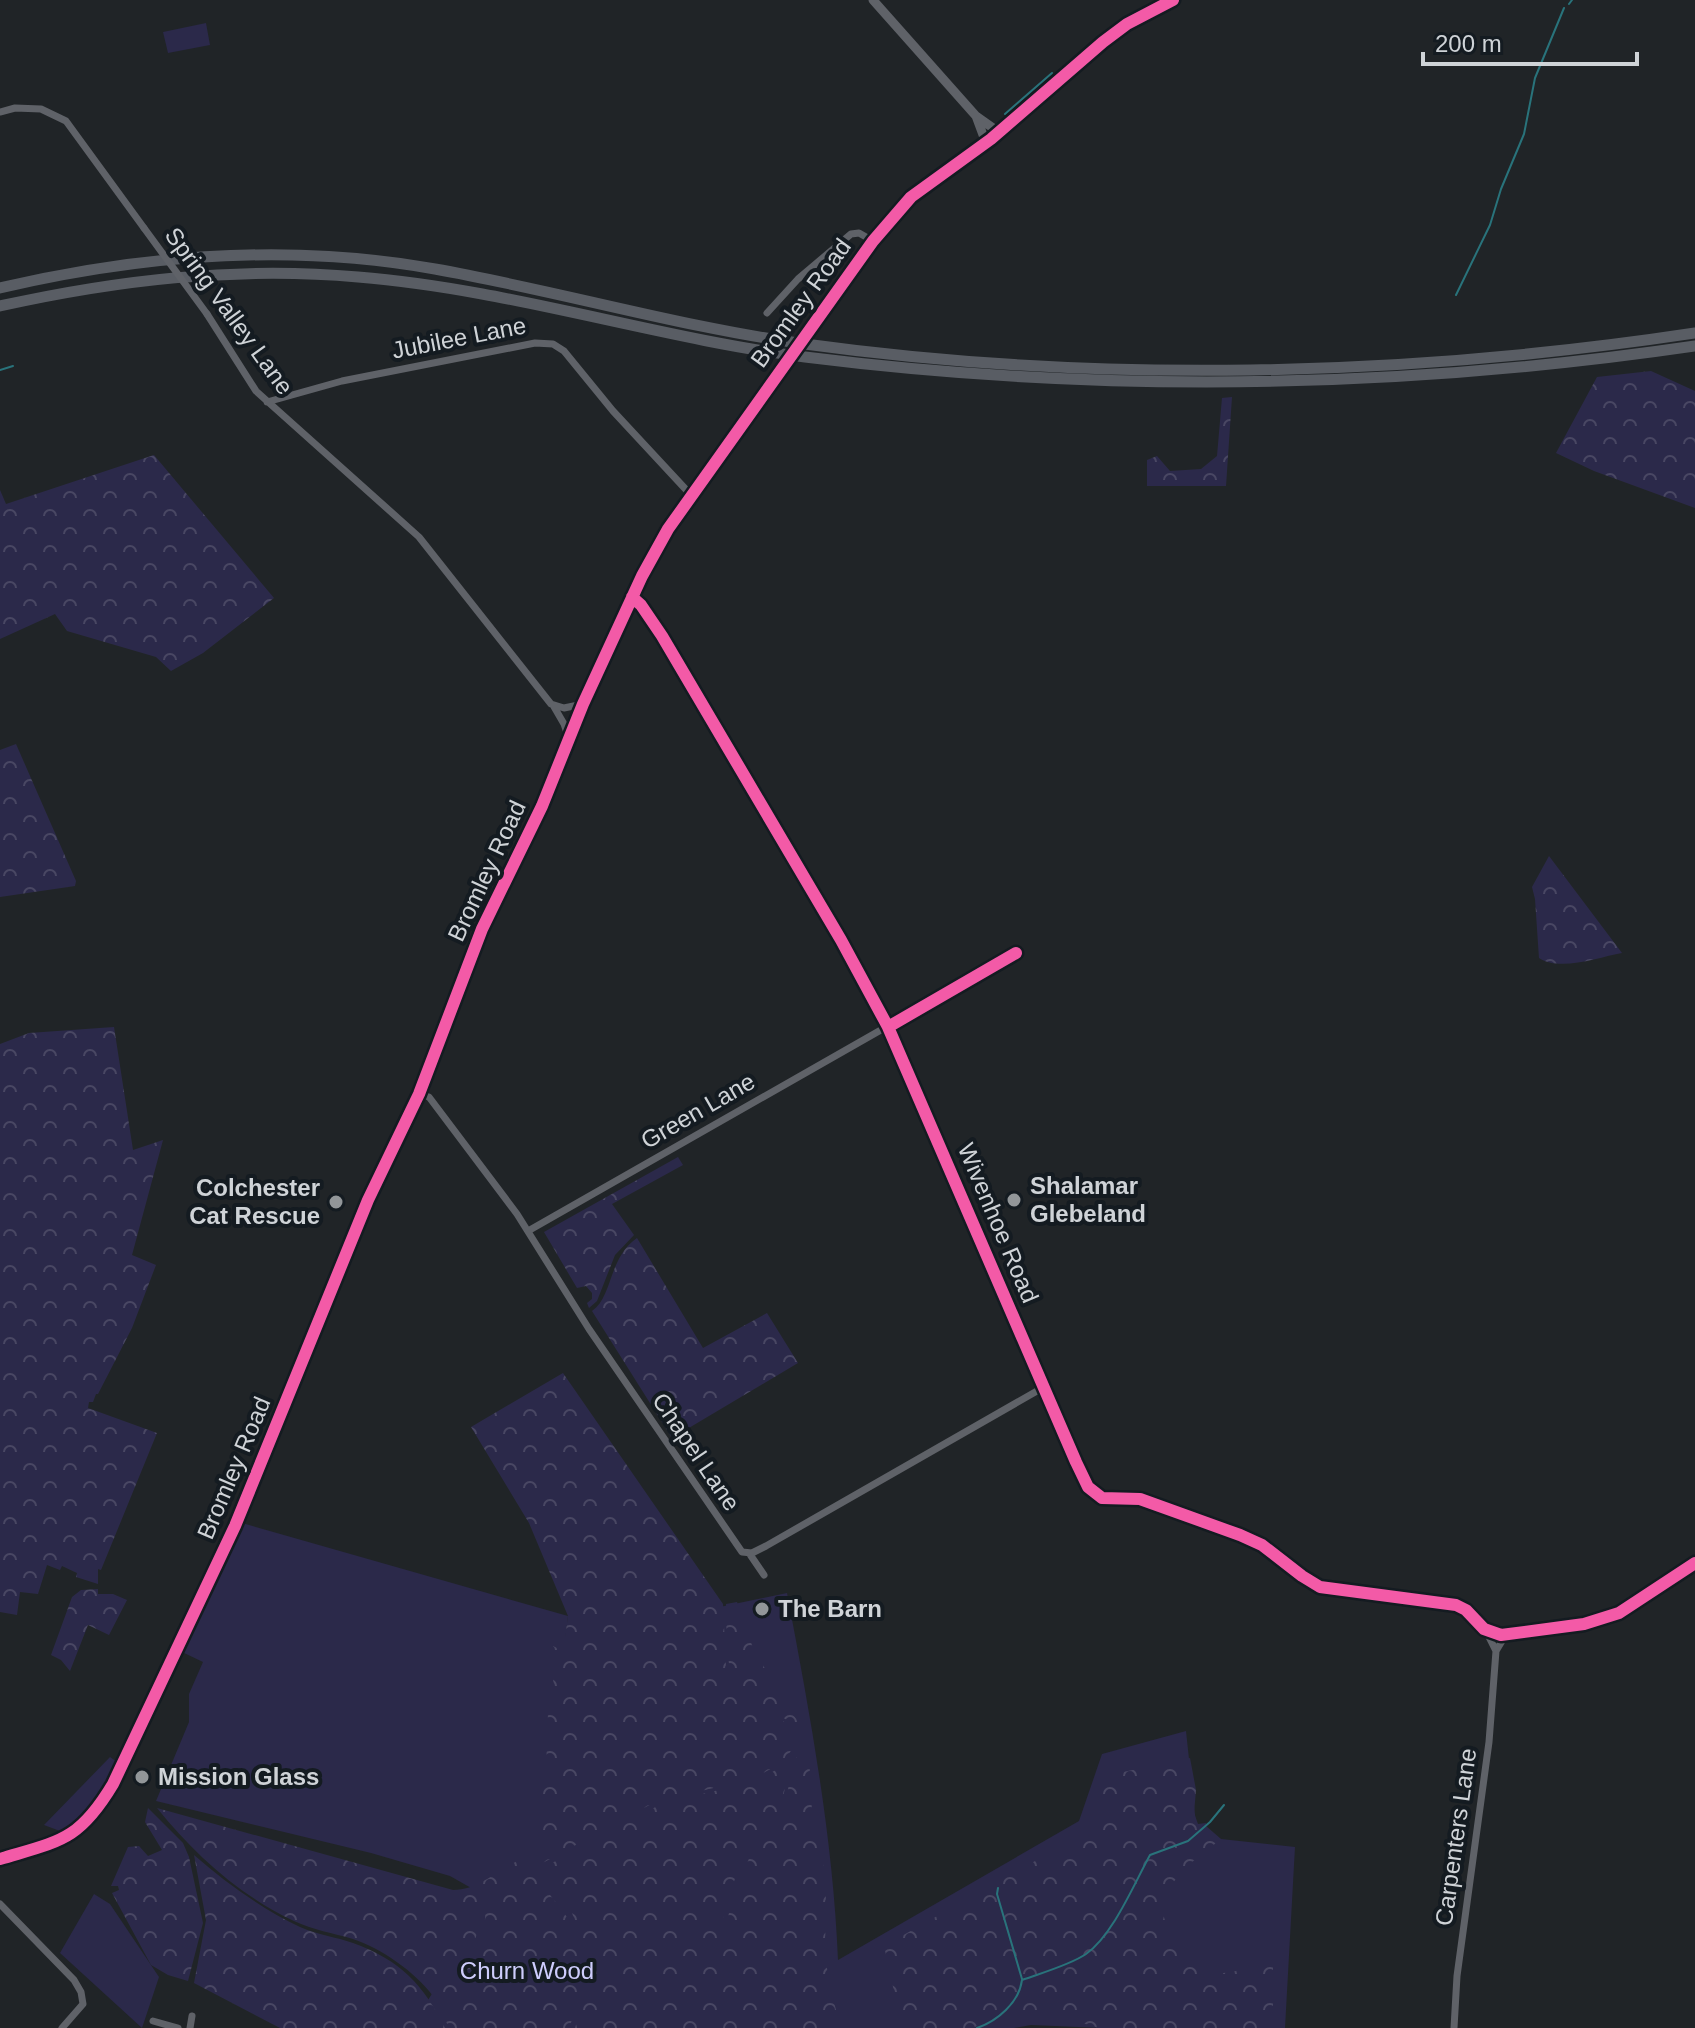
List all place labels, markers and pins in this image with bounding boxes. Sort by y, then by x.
place label: Shalamar Glebeland [1030,1172,1146,1227]
place label: Colchester Cat Rescue [189,1174,320,1229]
marker: Shalamar Glebeland [1005,1191,1023,1209]
marker: Colchester Cat Rescue [327,1193,345,1211]
place label: The Barn [778,1595,882,1622]
marker: The Barn [753,1600,771,1618]
place label: Mission Glass [158,1763,319,1790]
marker: Mission Glass [133,1768,151,1786]

